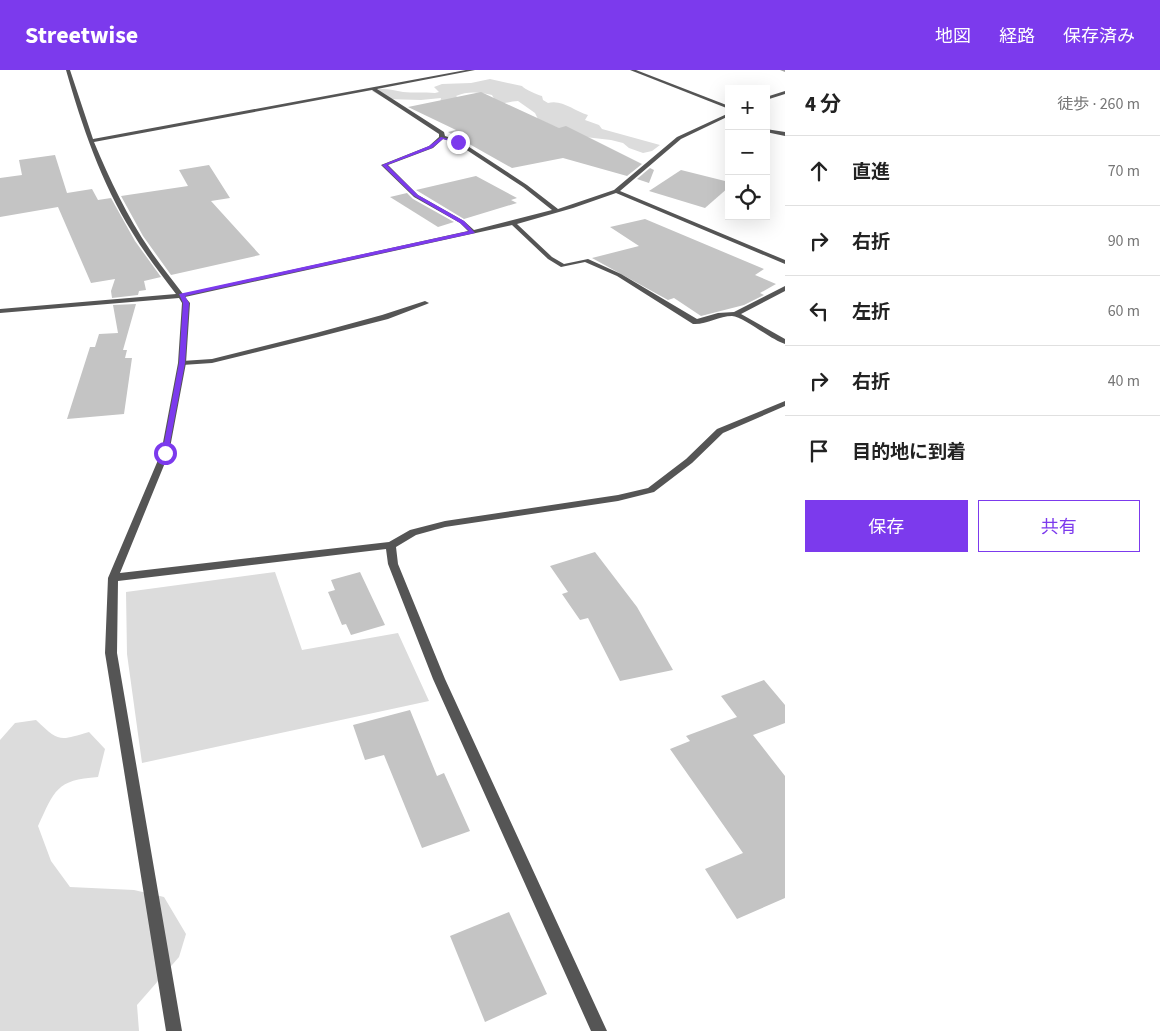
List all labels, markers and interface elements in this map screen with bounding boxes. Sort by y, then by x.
text: Streetwise [25,18,138,53]
text: 地図 [935,24,971,49]
text: 経路 [999,24,1035,49]
text: 保存済み [1063,24,1135,49]
map controls [725,85,770,220]
button: + [725,85,770,130]
text: 4 分 [805,89,841,119]
text: 徒歩 · 260 m [1057,93,1140,115]
button: − [725,130,770,175]
route end [447,131,470,154]
icon: ahead [805,157,833,185]
text: 直進 [852,159,890,186]
text: 70 m [1108,160,1140,182]
button: locate [725,175,770,220]
icon: right [805,227,833,255]
text: 右折 [852,229,890,256]
text: 90 m [1108,230,1140,252]
icon: left [805,297,833,325]
text: 左折 [852,299,890,326]
text: 60 m [1108,300,1140,322]
icon: right [805,367,833,395]
text: 右折 [852,369,890,396]
text: 40 m [1108,370,1140,392]
icon: arrive [805,437,833,465]
text: 目的地に到着 [852,439,966,466]
route start [154,442,177,465]
button: 保存 [805,500,968,552]
button: 共有 [978,500,1140,552]

